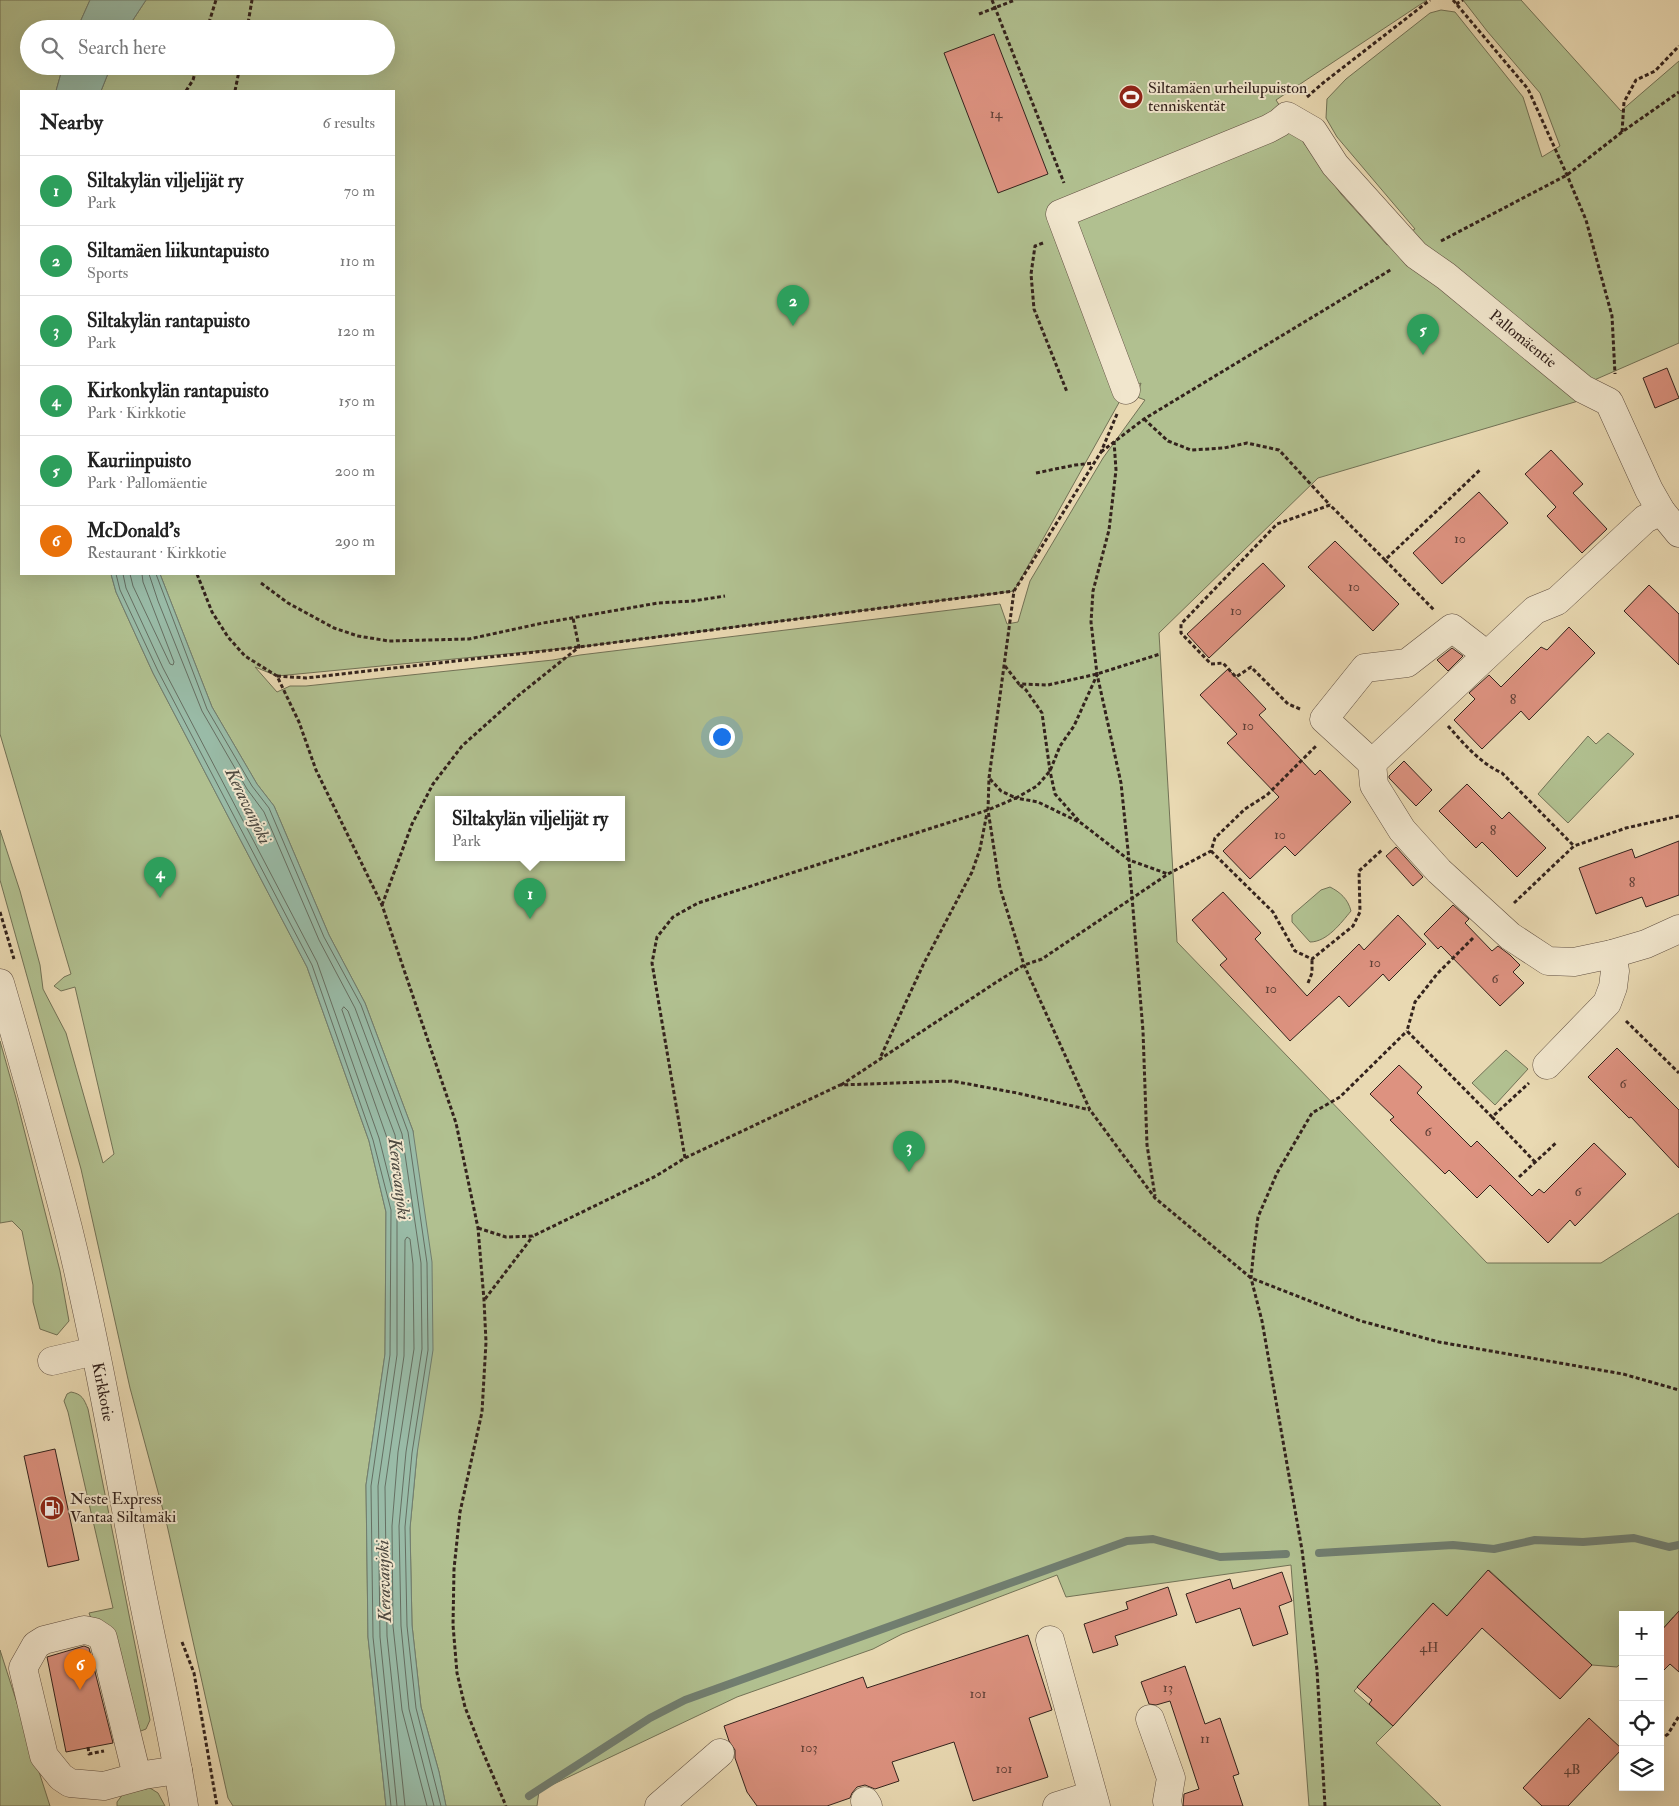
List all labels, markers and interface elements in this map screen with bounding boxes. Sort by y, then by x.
search box [20,20,395,75]
icon: search [38,34,66,62]
text: Search here [78,36,166,60]
place label: Siltamäen urheilupuiston tenniskentät [1148,78,1307,116]
sports icon: Siltamäen urheilupuiston tenniskentät [1118,84,1144,110]
house number: 14 [990,105,1004,122]
text: Nearby [40,109,103,136]
text: 6 results [323,113,375,133]
text: Siltakylän viljelijät ry [87,169,243,193]
text: 1 [53,181,59,201]
text: 70 m [344,181,375,201]
text: Park [87,193,116,213]
text: Siltamäen liikuntapuisto [87,239,269,263]
text: 2 [52,251,60,271]
text: 110 m [340,251,375,271]
text: Sports [87,263,128,283]
pin: 2 [777,285,809,326]
street label: Pallomäentie [1485,306,1561,373]
text: Siltakylän rantapuisto [87,309,250,333]
pin: 5 [1407,314,1439,355]
text: 3 [53,321,59,341]
text: 120 m [337,321,375,341]
text: Park [87,333,116,353]
text: Kirkonkylän rantapuisto [87,379,269,403]
text: 4 [52,391,60,411]
text: 150 m [338,391,375,411]
text: Park · Kirkkotie [87,403,186,423]
text: Kauriinpuisto [87,449,191,473]
text: 5 [52,461,60,481]
text: 200 m [335,461,375,481]
text: Park · Pallomäentie [87,473,207,493]
text: McDonald's [87,519,180,543]
house number: 10 [1454,530,1466,547]
text: 6 [52,531,60,551]
text: 290 m [335,531,375,551]
text: Restaurant · Kirkkotie [87,543,226,563]
house number: 10 [1348,578,1360,595]
house number: 10 [1230,602,1242,619]
house number: 8 [1510,691,1517,708]
house number: 10 [1242,717,1254,734]
your location [709,724,735,750]
water label: Keravanjoki [219,763,276,848]
popup [435,796,625,861]
text: Siltakylän viljelijät ry [452,807,608,831]
house number: 8 [1490,822,1497,839]
house number: 10 [1274,826,1286,843]
text: Park [452,831,481,851]
pin: 4 [144,857,176,898]
house number: 8 [1629,874,1636,891]
pin: 1 [514,878,546,919]
house number: 10 [1369,954,1381,971]
house number: 6 [1491,970,1499,987]
house number: 10 [1265,980,1277,997]
house number: 6 [1619,1075,1627,1092]
house number: 6 [1424,1123,1432,1140]
pin: 3 [893,1131,925,1172]
water label: Keravanjoki [382,1136,415,1221]
house number: 6 [1574,1183,1582,1200]
street label: Kirkkotie [87,1361,119,1424]
place label: Neste Express Vantaa Siltamäki [70,1489,176,1527]
fuel station icon: Neste Express Vantaa Siltamäki [39,1495,65,1521]
water label: Keravanjoki [371,1539,397,1624]
map controls [1619,1611,1664,1791]
button: + [1619,1611,1664,1656]
house number: 4H [1419,1639,1439,1656]
pin: 6 [64,1649,96,1690]
button: − [1619,1656,1664,1701]
house number: 13 [1163,1679,1173,1696]
house number: 101 [969,1685,987,1702]
button: locate [1619,1701,1664,1746]
house number: 11 [1200,1730,1210,1747]
house number: 103 [800,1739,818,1756]
button: layers [1619,1746,1664,1791]
house number: 101 [995,1760,1013,1777]
house number: 4B [1564,1761,1580,1778]

